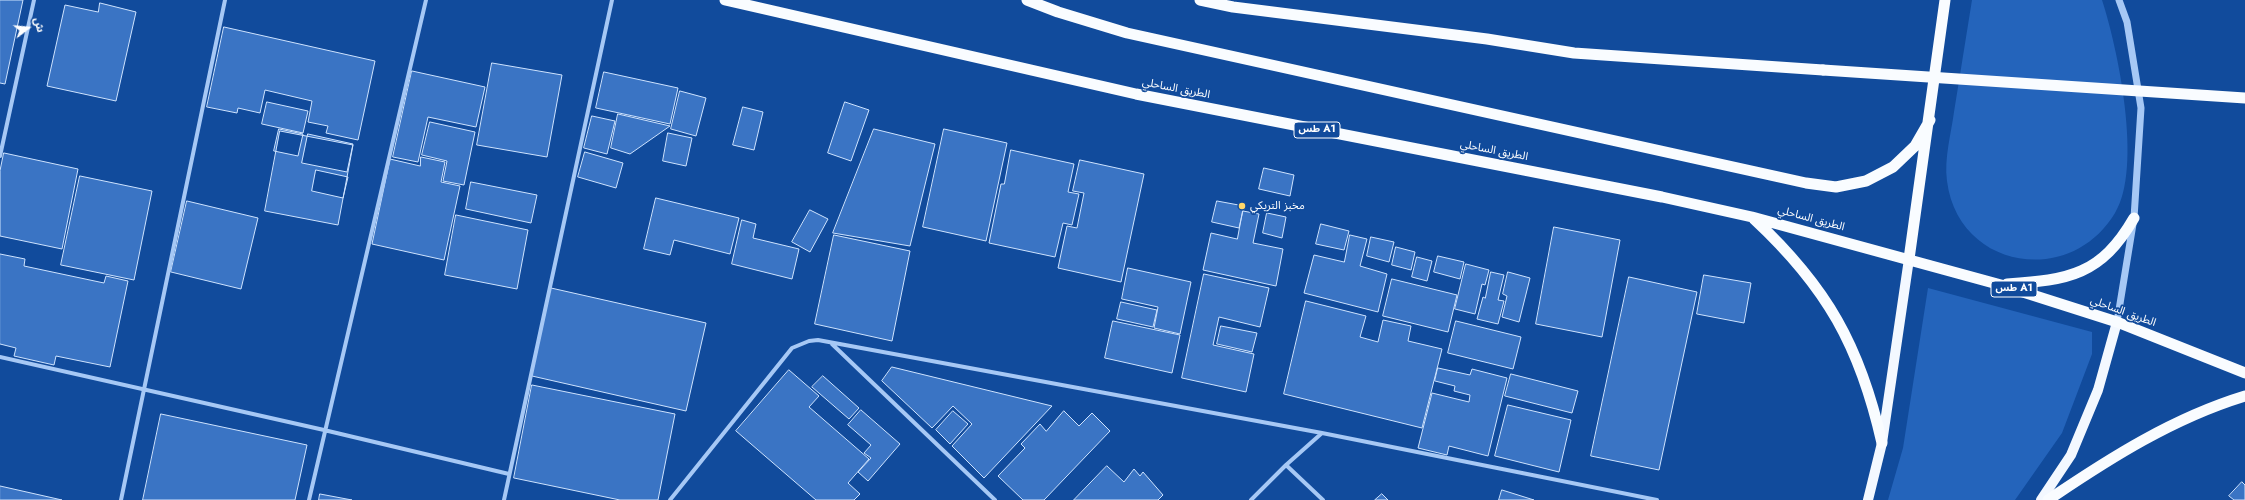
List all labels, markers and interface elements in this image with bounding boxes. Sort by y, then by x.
north arrow [8,8,48,48]
text: ش [30,15,49,34]
street label: الطريق الساحلي [1141,76,1211,102]
road number: طس A1 [1294,122,1340,138]
street label: الطريق الساحلي [1459,138,1529,164]
place label: مخبز التريكي [1250,199,1305,213]
marker: مخبز التريكي [1237,201,1247,211]
street label: الطريق الساحلي [1776,204,1846,234]
road number: طس A1 [1991,281,2037,297]
street label: الطريق الساحلي [2088,294,2158,330]

